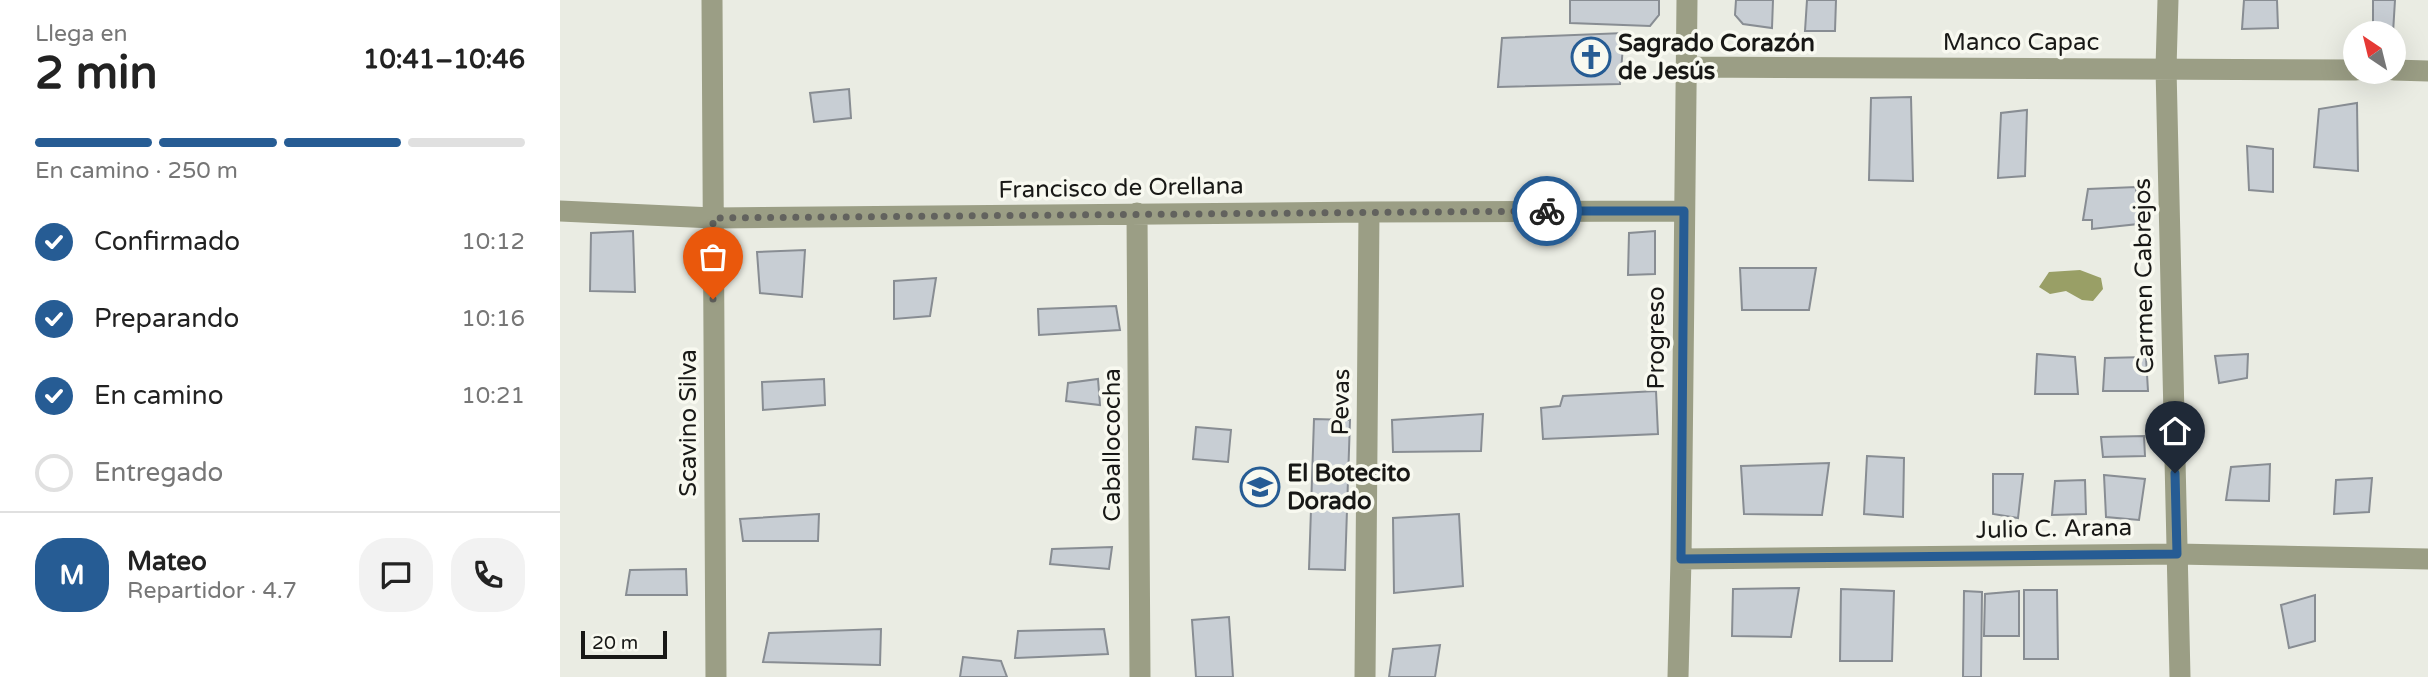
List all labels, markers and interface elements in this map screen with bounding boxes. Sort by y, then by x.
text: Llega en [35,20,127,48]
north arrow [2343,21,2406,84]
map controls [2343,21,2406,84]
street label: Manco Capac [1943,28,2099,57]
place label: Sagrado Corazón de Jesús [1618,29,1815,86]
church icon: Sagrado Corazón de Jesús [1570,36,1612,78]
text: 10:41–10:46 [363,44,525,75]
text: 2 min [35,46,158,101]
text: En camino · 250 m [35,157,238,185]
street label: Francisco de Orellana [998,171,1244,205]
courier [1512,176,1582,246]
street label: Carmen Cabrejos [2128,178,2160,374]
icon: bike [1528,192,1566,230]
icon: check [35,223,73,261]
text: Confirmado [94,226,240,257]
pin [683,227,743,299]
text: 10:12 [461,228,525,256]
icon: bag [694,238,732,276]
street label: Progreso [1642,286,1671,390]
icon: check [35,300,73,338]
text: Preparando [94,303,239,334]
text: 10:16 [461,305,525,333]
street label: Scavino Silva [674,349,703,497]
street label: Caballococha [1098,368,1127,522]
street label: Pevas [1326,368,1356,436]
icon: check [35,377,73,415]
text: En camino [94,380,223,411]
text: 10:21 [461,382,525,410]
pin [2145,401,2205,473]
icon: home [2156,412,2194,450]
text: Entregado [94,457,223,488]
place label: El Botecito Dorado [1287,459,1410,516]
school or university icon: El Botecito Dorado [1239,466,1281,508]
street label: Julio C. Arana [1976,513,2132,545]
button: chat [359,538,433,612]
button: phone [451,538,525,612]
text: Mateo [127,546,207,577]
text: M [59,560,85,591]
text: Repartidor · 4.7 [127,577,297,605]
scale bar [581,628,667,660]
text: 20 m [592,632,638,654]

